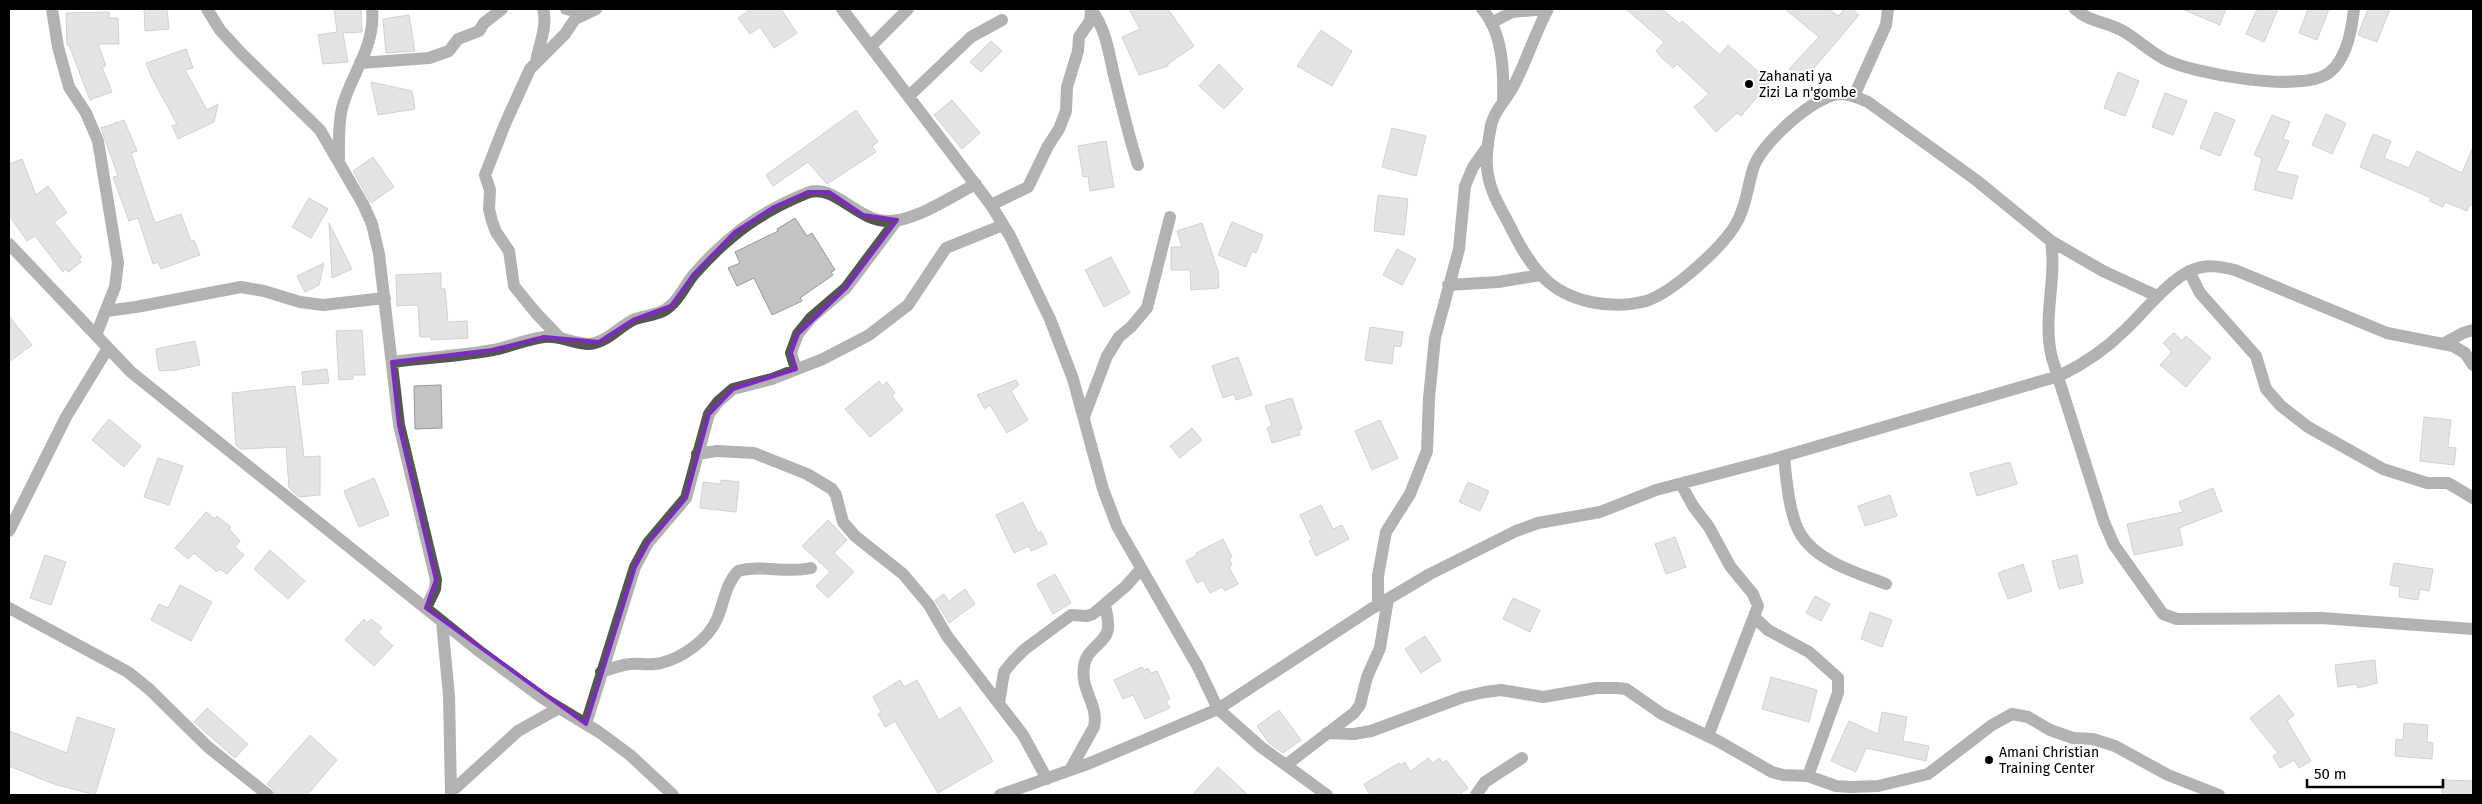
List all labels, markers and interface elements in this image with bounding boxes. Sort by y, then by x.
place label: Zahanati ya Zizi La n'gombe [1759,68,1857,101]
marker: Zahanati ya Zizi La n'gombe [1743,78,1755,90]
place label: Amani Christian Training Center [1999,744,2099,777]
marker: Amani Christian Training Center [1983,754,1995,766]
scale bar [2307,756,2443,788]
text: 50 m [2314,765,2347,783]

